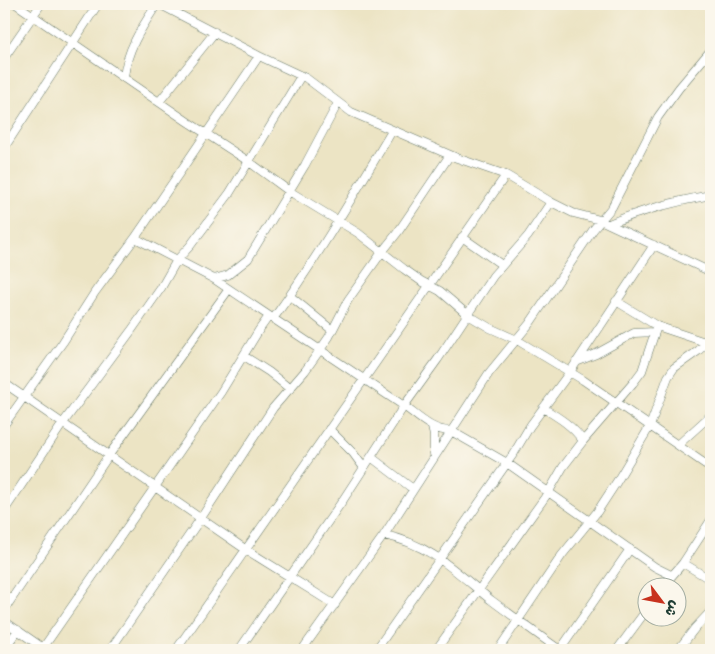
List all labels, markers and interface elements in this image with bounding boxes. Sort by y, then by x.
north arrow [638,576,688,626]
text: ش [661,598,684,620]

